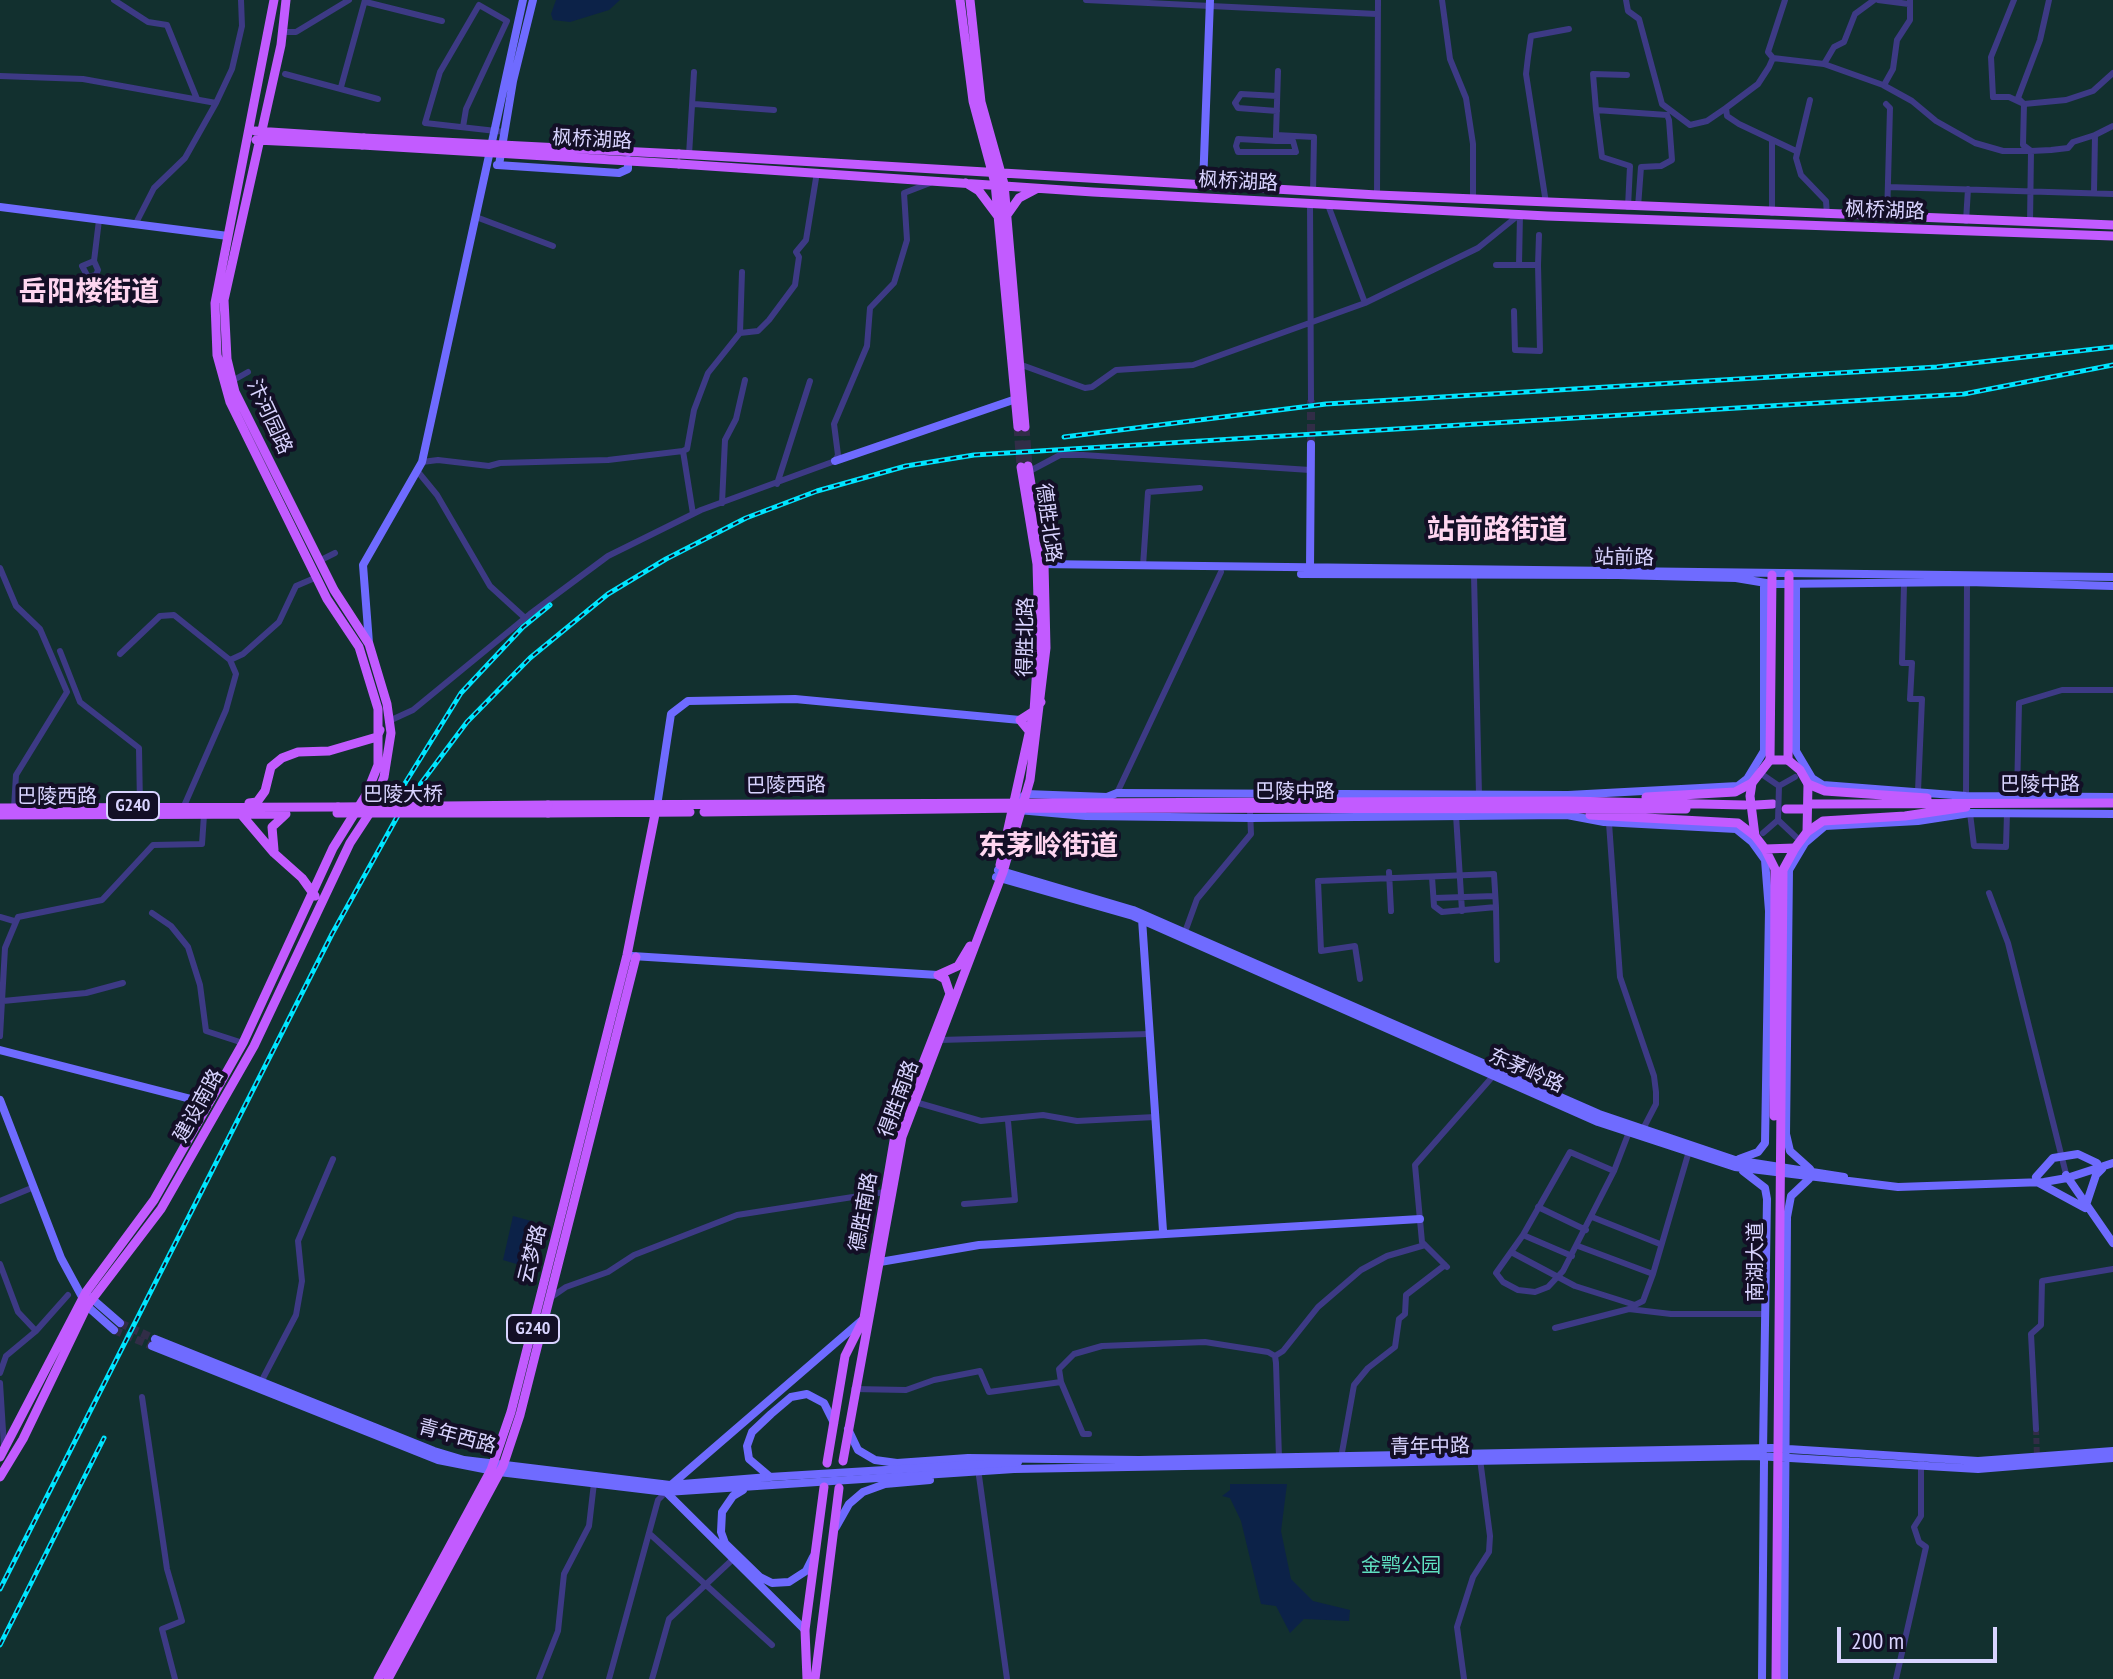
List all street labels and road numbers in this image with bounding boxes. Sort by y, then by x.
street label: 枫桥湖路 [551,126,633,154]
street label: 枫桥湖路 [1197,168,1279,196]
street label: 枫桥湖路 [1845,198,1925,224]
street label: 汴河园路 [241,376,297,458]
street label: 德胜北路 [1031,482,1065,564]
street label: 站前路 [1594,545,1654,571]
street label: 得胜北路 [1013,597,1039,677]
street label: 巴陵西路 [746,773,826,799]
street label: 巴陵中路 [2000,773,2080,797]
street label: 巴陵中路 [1255,780,1335,804]
street label: 巴陵大桥 [363,783,443,807]
street label: 巴陵西路 [17,785,97,809]
road number: G240 [107,792,159,820]
street label: 东茅岭路 [1485,1044,1567,1098]
street label: 得胜南路 [874,1057,924,1141]
street label: 建设南路 [169,1065,229,1147]
street label: 德胜南路 [845,1171,883,1253]
street label: 云梦路 [514,1222,552,1286]
street label: 南湖大道 [1744,1222,1768,1302]
road number: G240 [507,1315,559,1343]
street label: 青年西路 [415,1415,499,1459]
street label: 青年中路 [1390,1434,1470,1460]

